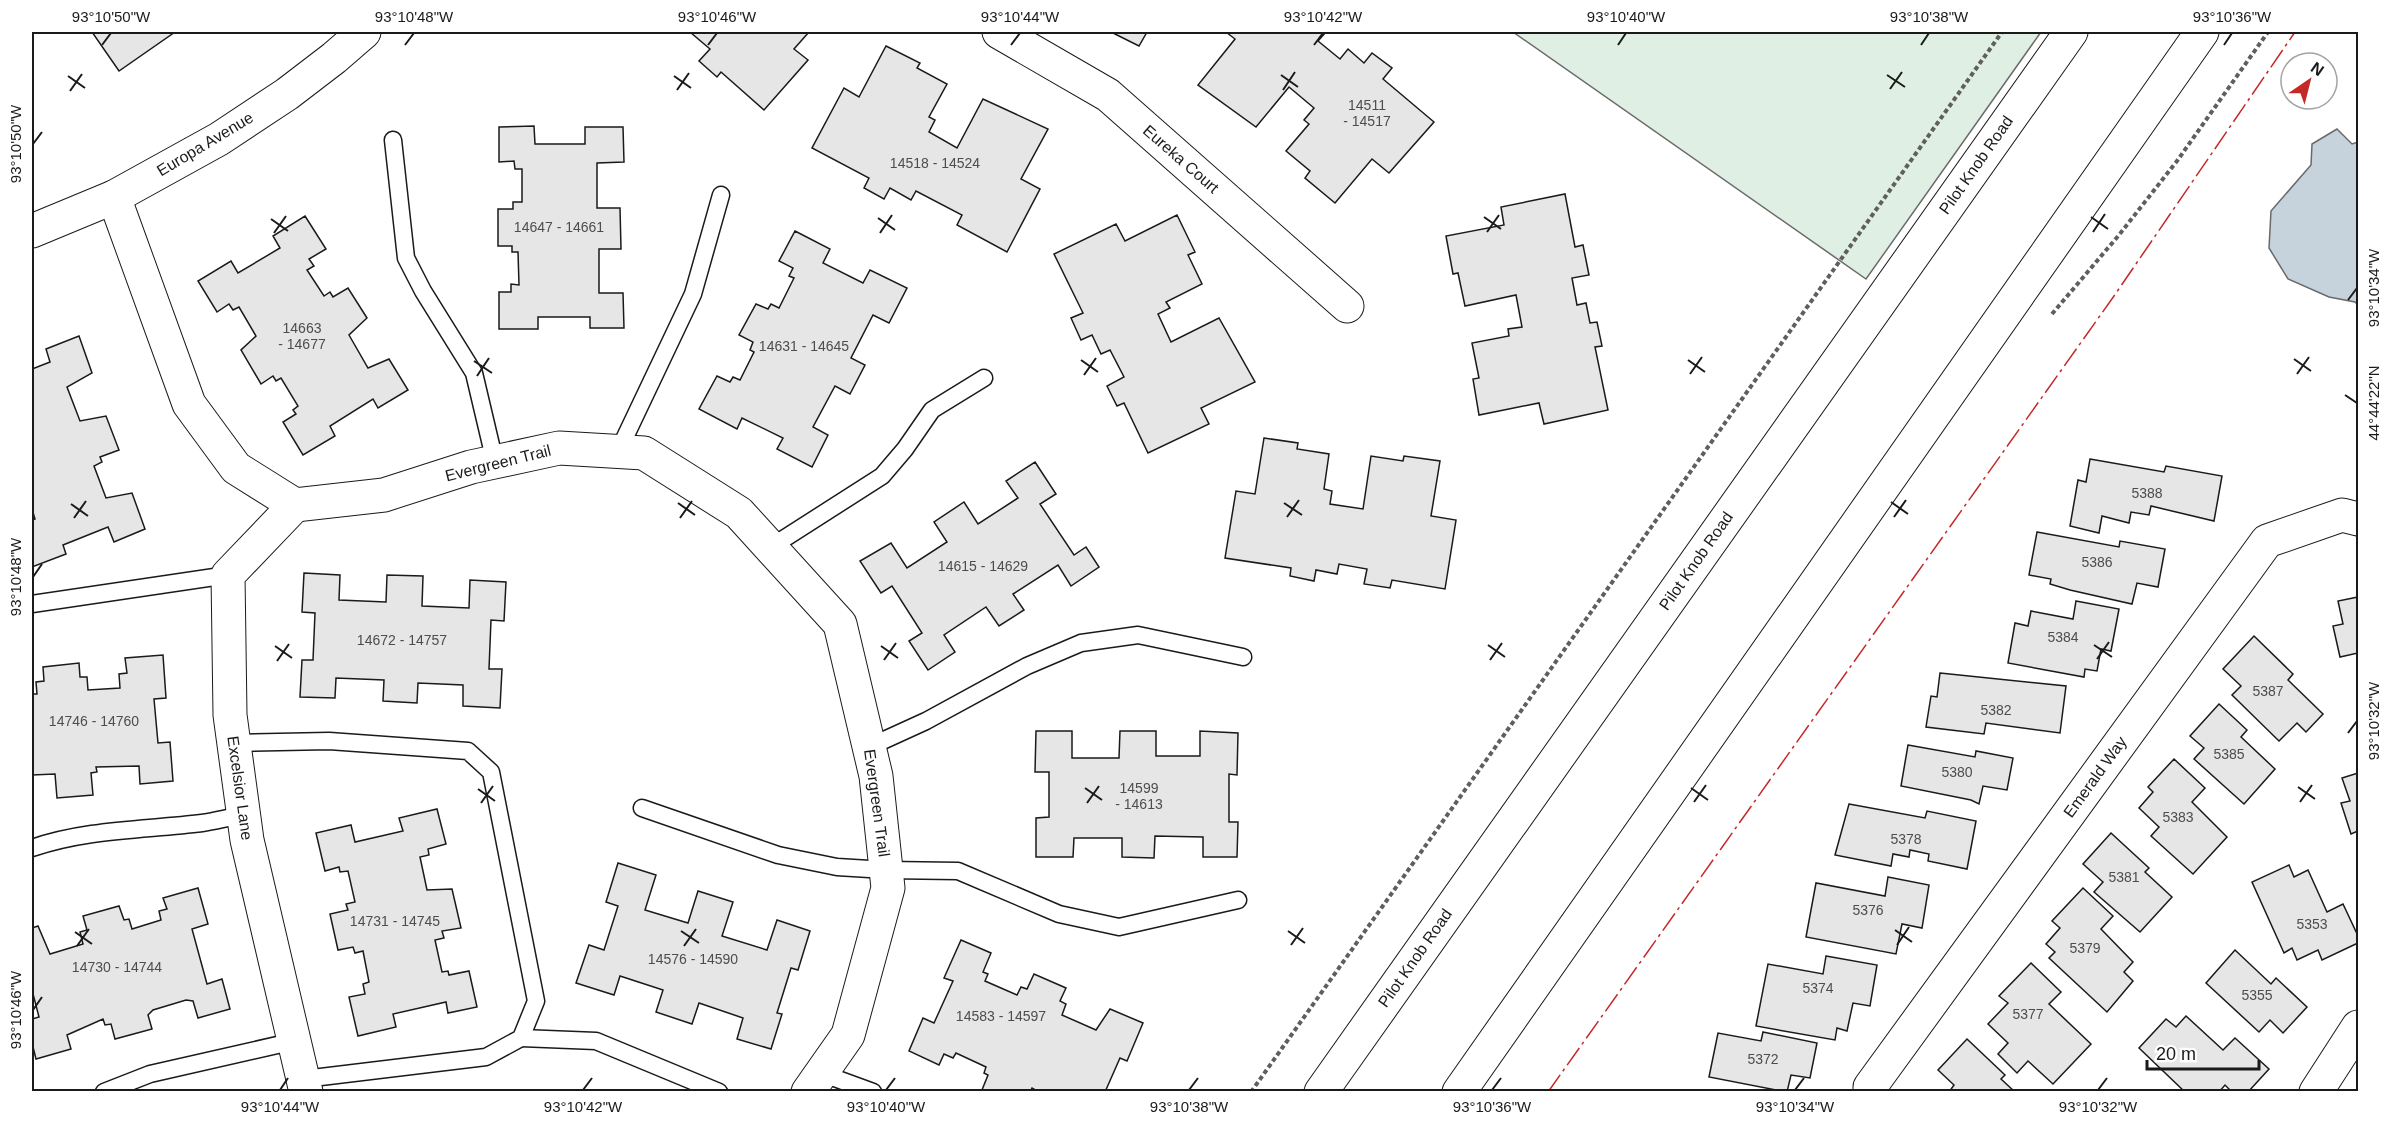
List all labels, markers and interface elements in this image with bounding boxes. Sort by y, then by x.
text: 93°10'50"W [72,8,151,25]
text: 93°10'48"W [375,8,454,25]
text: 93°10'46"W [678,8,757,25]
text: 93°10'44"W [981,8,1060,25]
text: 93°10'42"W [1284,8,1363,25]
text: 93°10'40"W [1587,8,1666,25]
text: 93°10'38"W [1890,8,1969,25]
text: 93°10'36"W [2193,8,2272,25]
north arrow [2279,51,2339,111]
text: N [2308,59,2327,79]
house number: 14511 - 14517 [1343,97,1391,129]
text: 93°10'50"W [7,104,24,183]
street label: Europa Avenue [154,109,256,179]
street label: Pilot Knob Road [1936,113,2016,217]
street label: Eureka Court [1140,122,1223,197]
house number: 14518 - 14524 [890,155,980,171]
house number: 14647 - 14661 [514,219,604,235]
text: 93°10'34"W [2365,248,2382,327]
house number: 14663 - 14677 [278,320,326,352]
house number: 14631 - 14645 [759,338,849,354]
text: 44°44'22"N [2365,365,2382,441]
street label: Evergreen Trail [443,442,553,484]
house number: 5388 [2131,485,2163,501]
street label: Pilot Knob Road [1656,509,1736,613]
text: 93°10'48"W [7,537,24,616]
house number: 5386 [2081,554,2113,570]
house number: 14615 - 14629 [938,558,1028,574]
house number: 5384 [2047,629,2079,645]
house number: 14672 - 14757 [357,632,447,648]
text: 93°10'32"W [2365,681,2382,760]
house number: 5387 [2252,683,2284,699]
house number: 5382 [1980,702,2012,718]
house number: 14746 - 14760 [49,713,139,729]
street label: Emerald Way [2060,733,2130,821]
street label: Excelsior Lane [224,735,256,841]
house number: 5385 [2213,746,2245,762]
street label: Evergreen Trail [861,748,893,858]
house number: 5380 [1941,764,1973,780]
house number: 14599 - 14613 [1115,780,1163,812]
house number: 5383 [2162,809,2194,825]
house number: 5378 [1890,831,1922,847]
house number: 5381 [2108,869,2140,885]
house number: 5376 [1852,902,1884,918]
street label: Pilot Knob Road [1375,906,1455,1010]
house number: 14731 - 14745 [350,913,440,929]
house number: 5353 [2296,916,2328,932]
house number: 5379 [2069,940,2101,956]
house number: 14576 - 14590 [648,951,738,967]
house number: 14730 - 14744 [72,959,162,975]
text: 93°10'46"W [7,970,24,1049]
house number: 5374 [1802,980,1834,996]
house number: 5355 [2241,987,2273,1003]
house number: 5377 [2012,1006,2044,1022]
house number: 14583 - 14597 [956,1008,1046,1024]
scale bar [2147,1033,2260,1071]
text: 20 m [2156,1044,2196,1064]
house number: 5372 [1747,1051,1779,1067]
text: 93°10'44"W [241,1098,320,1115]
text: 93°10'42"W [544,1098,623,1115]
text: 93°10'40"W [847,1098,926,1115]
text: 93°10'38"W [1150,1098,1229,1115]
text: 93°10'36"W [1453,1098,1532,1115]
text: 93°10'34"W [1756,1098,1835,1115]
text: 93°10'32"W [2059,1098,2138,1115]

